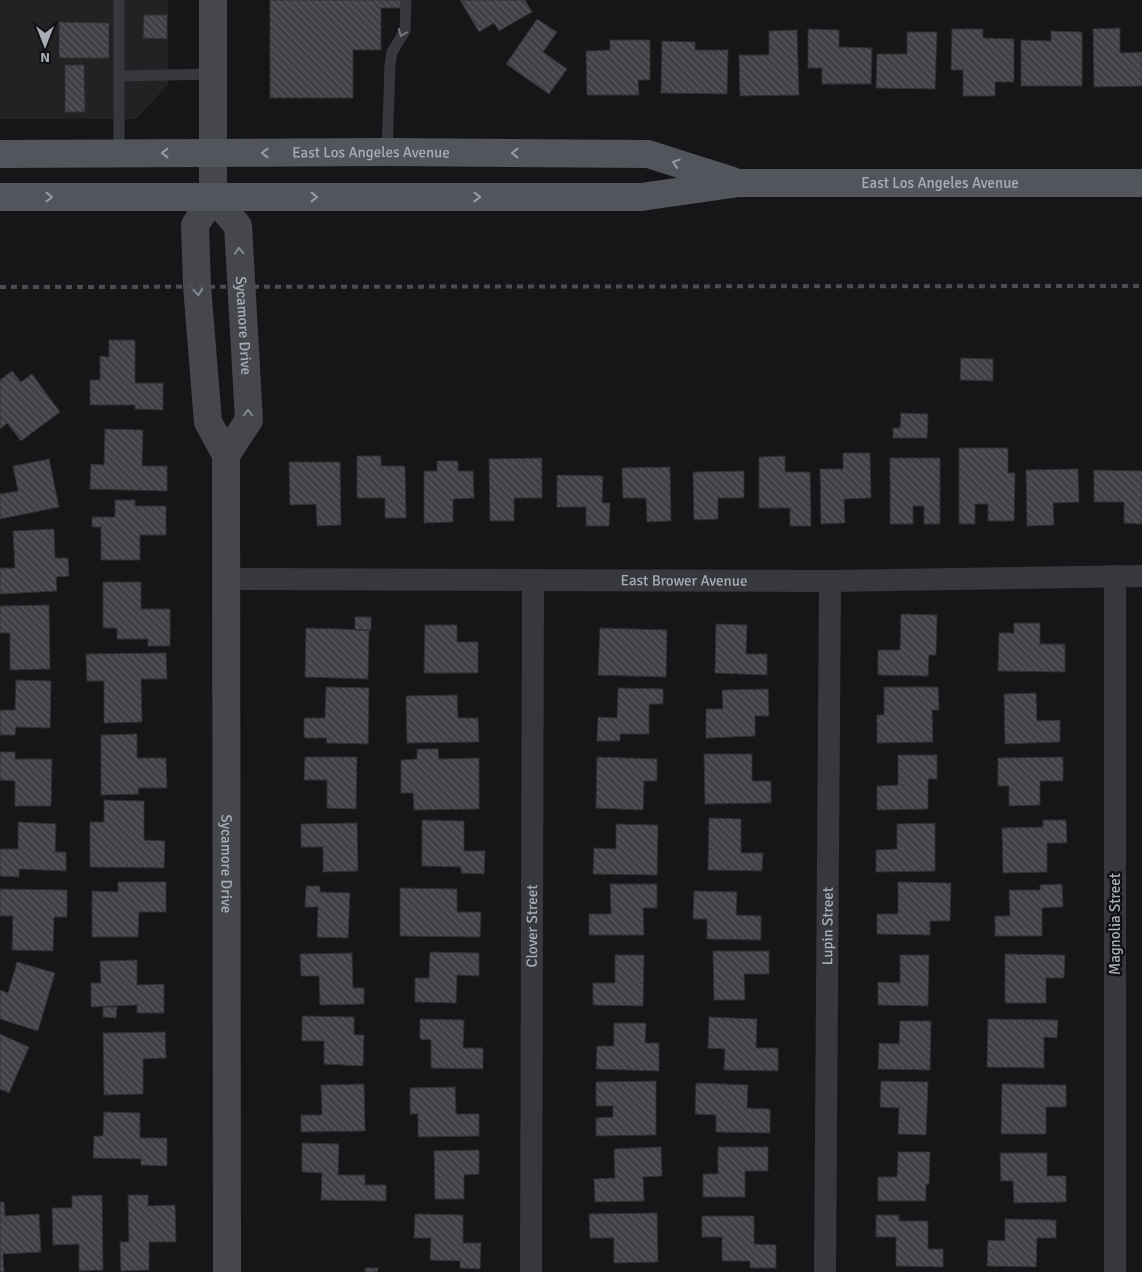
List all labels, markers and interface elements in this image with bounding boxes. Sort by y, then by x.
north arrow [20,20,70,70]
one-way arrow [398,28,408,37]
text: N [40,49,50,66]
street label: East Los Angeles Avenue [292,143,450,161]
one-way arrow [160,148,168,158]
one-way arrow [261,148,268,158]
one-way arrow [511,148,518,158]
one-way arrow [672,159,681,169]
street label: East Los Angeles Avenue [861,174,1019,192]
one-way arrow [46,192,53,202]
one-way arrow [310,192,318,202]
one-way arrow [473,192,481,202]
one-way arrow [234,246,245,254]
street label: Sycamore Drive [232,276,255,375]
one-way arrow [192,289,203,297]
one-way arrow [243,408,253,416]
street label: East Brower Avenue [621,571,747,590]
street label: Sycamore Drive [217,814,236,913]
street label: Magnolia Street [1106,873,1124,975]
street label: Clover Street [523,884,541,968]
street label: Lupin Street [818,887,837,965]

